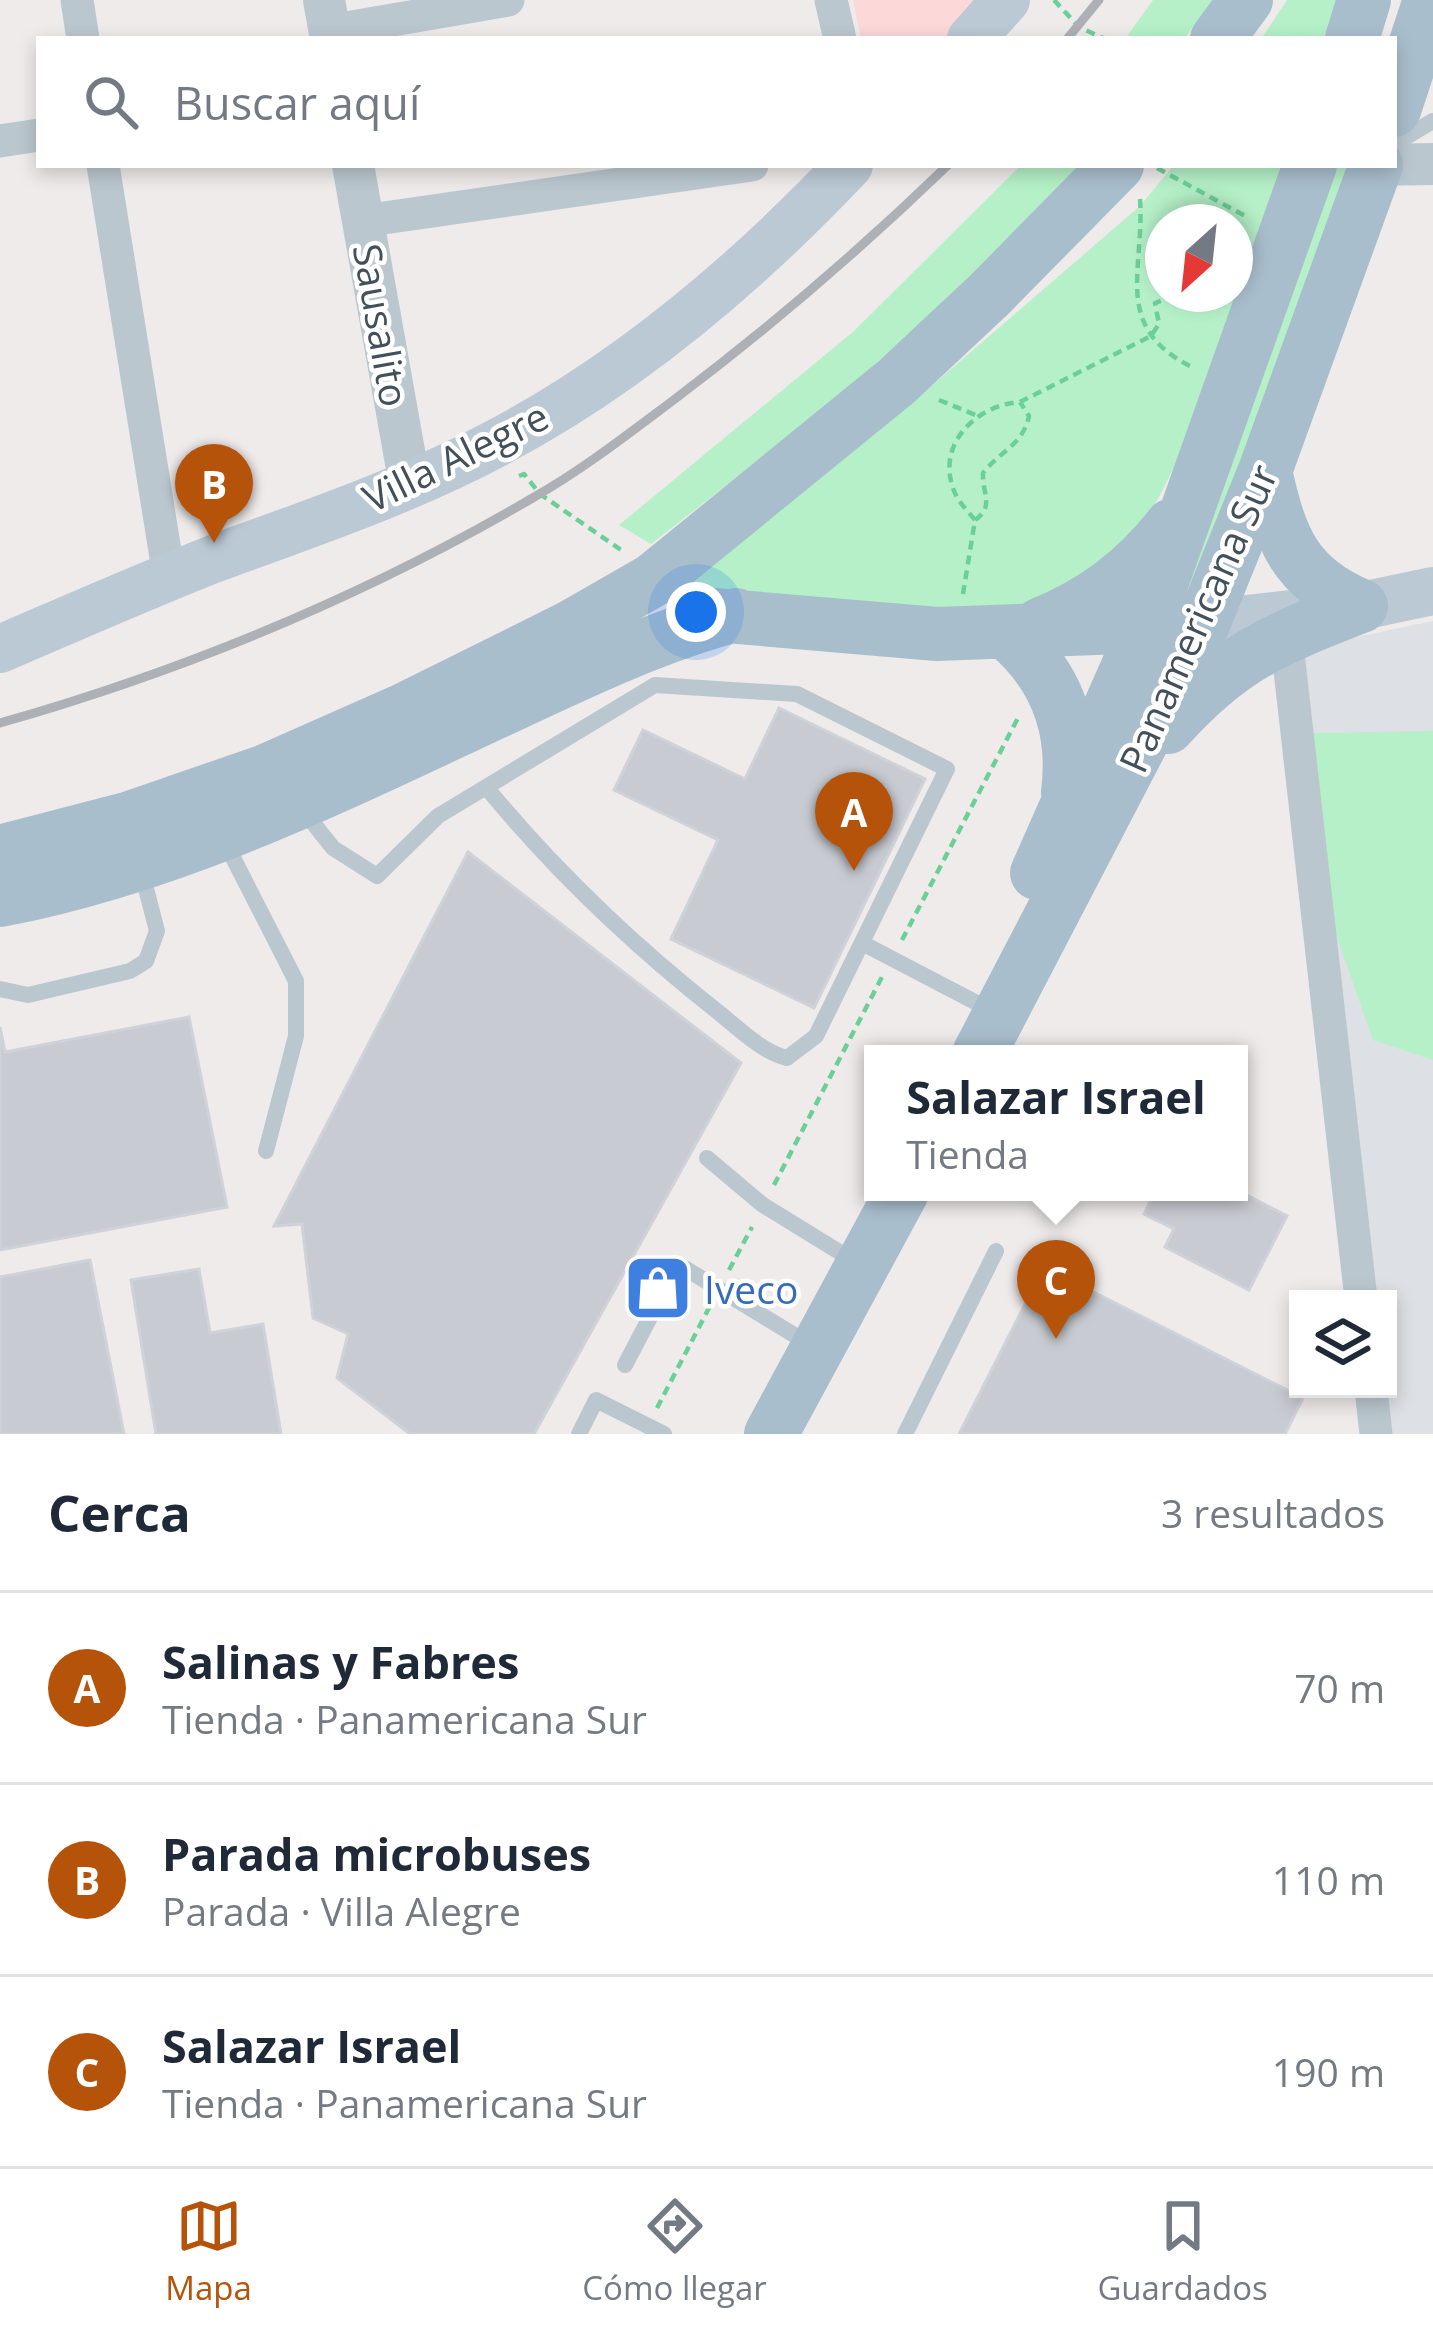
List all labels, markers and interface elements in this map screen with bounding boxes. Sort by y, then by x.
search box [36,36,1397,168]
icon: search [78,69,144,135]
text: Buscar aquí [174,72,420,133]
north arrow [1145,204,1253,312]
street label: Sausalito [342,239,422,411]
street label: Villa Alegre [353,388,557,524]
pin: B [175,444,253,543]
street label: Panamericana Sur [1105,456,1289,780]
your location [666,582,726,642]
pin: A [815,772,893,871]
popup [864,1045,1248,1201]
text: Salazar Israel [906,1066,1206,1127]
text: Tienda [906,1127,1029,1180]
pin: C [1017,1240,1095,1339]
shop icon: Iveco [623,1253,693,1323]
place label: Iveco [704,1262,798,1315]
map controls [1289,1290,1397,1398]
button: layers [1289,1290,1397,1398]
text: Cerca [48,1477,191,1547]
text: 3 resultados [1161,1486,1385,1539]
text: Salinas y Fabres [162,1631,519,1692]
text: A [74,1661,100,1714]
text: 70 m [1294,1661,1385,1714]
text: Tienda · Panamericana Sur [162,1692,647,1745]
text: Parada microbuses [162,1823,591,1884]
text: B [74,1853,100,1906]
text: 110 m [1272,1853,1385,1906]
text: Parada · Villa Alegre [162,1884,521,1937]
text: Salazar Israel [162,2015,461,2076]
text: C [75,2045,99,2098]
text: 190 m [1272,2045,1385,2098]
text: Tienda · Panamericana Sur [162,2076,647,2129]
tab: Mapa [165,2193,252,2310]
tab: Cómo llegar [582,2193,767,2310]
tab: Guardados [1097,2193,1268,2310]

